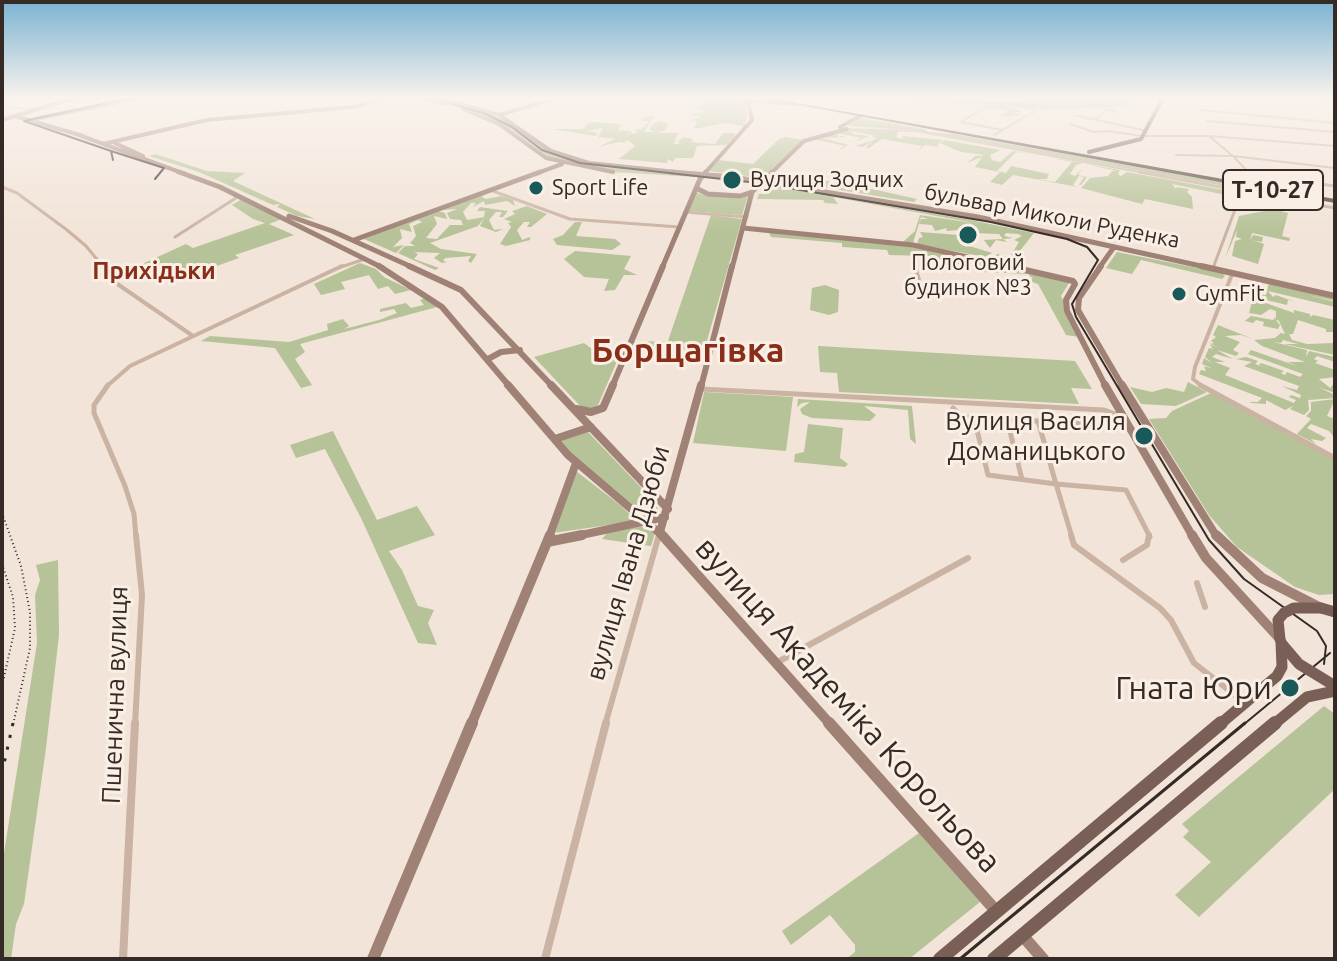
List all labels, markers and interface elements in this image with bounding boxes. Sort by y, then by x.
place label: Вулиця Зодчих [750,167,903,193]
marker: Вулиця Зодчих [721,169,743,191]
road number: Т-10-27 [1223,170,1323,210]
place label: Sport Life [552,175,648,201]
street label: бульвар Миколи Руденка [922,178,1182,254]
marker: Sport Life [527,179,545,197]
marker: Пологовий будинок №3 [957,224,979,246]
place label: Пологовий будинок №3 [904,250,1032,302]
district label: Прихідьки [92,257,216,285]
place label: GymFit [1195,281,1265,307]
marker: GymFit [1170,285,1188,303]
district label: Борщагівка [592,331,784,371]
place label: Вулиця Василя Доманицького [945,405,1126,466]
marker: Вулиця Василя Доманицького [1133,425,1155,447]
street label: вулиця Івана Дзюби [580,442,676,684]
street label: вулиця Академіка Корольова [687,529,1009,881]
street label: Пшенична вулиця [96,585,134,805]
place label: Гната Юри [1115,669,1272,707]
marker: Гната Юри [1279,677,1301,699]

